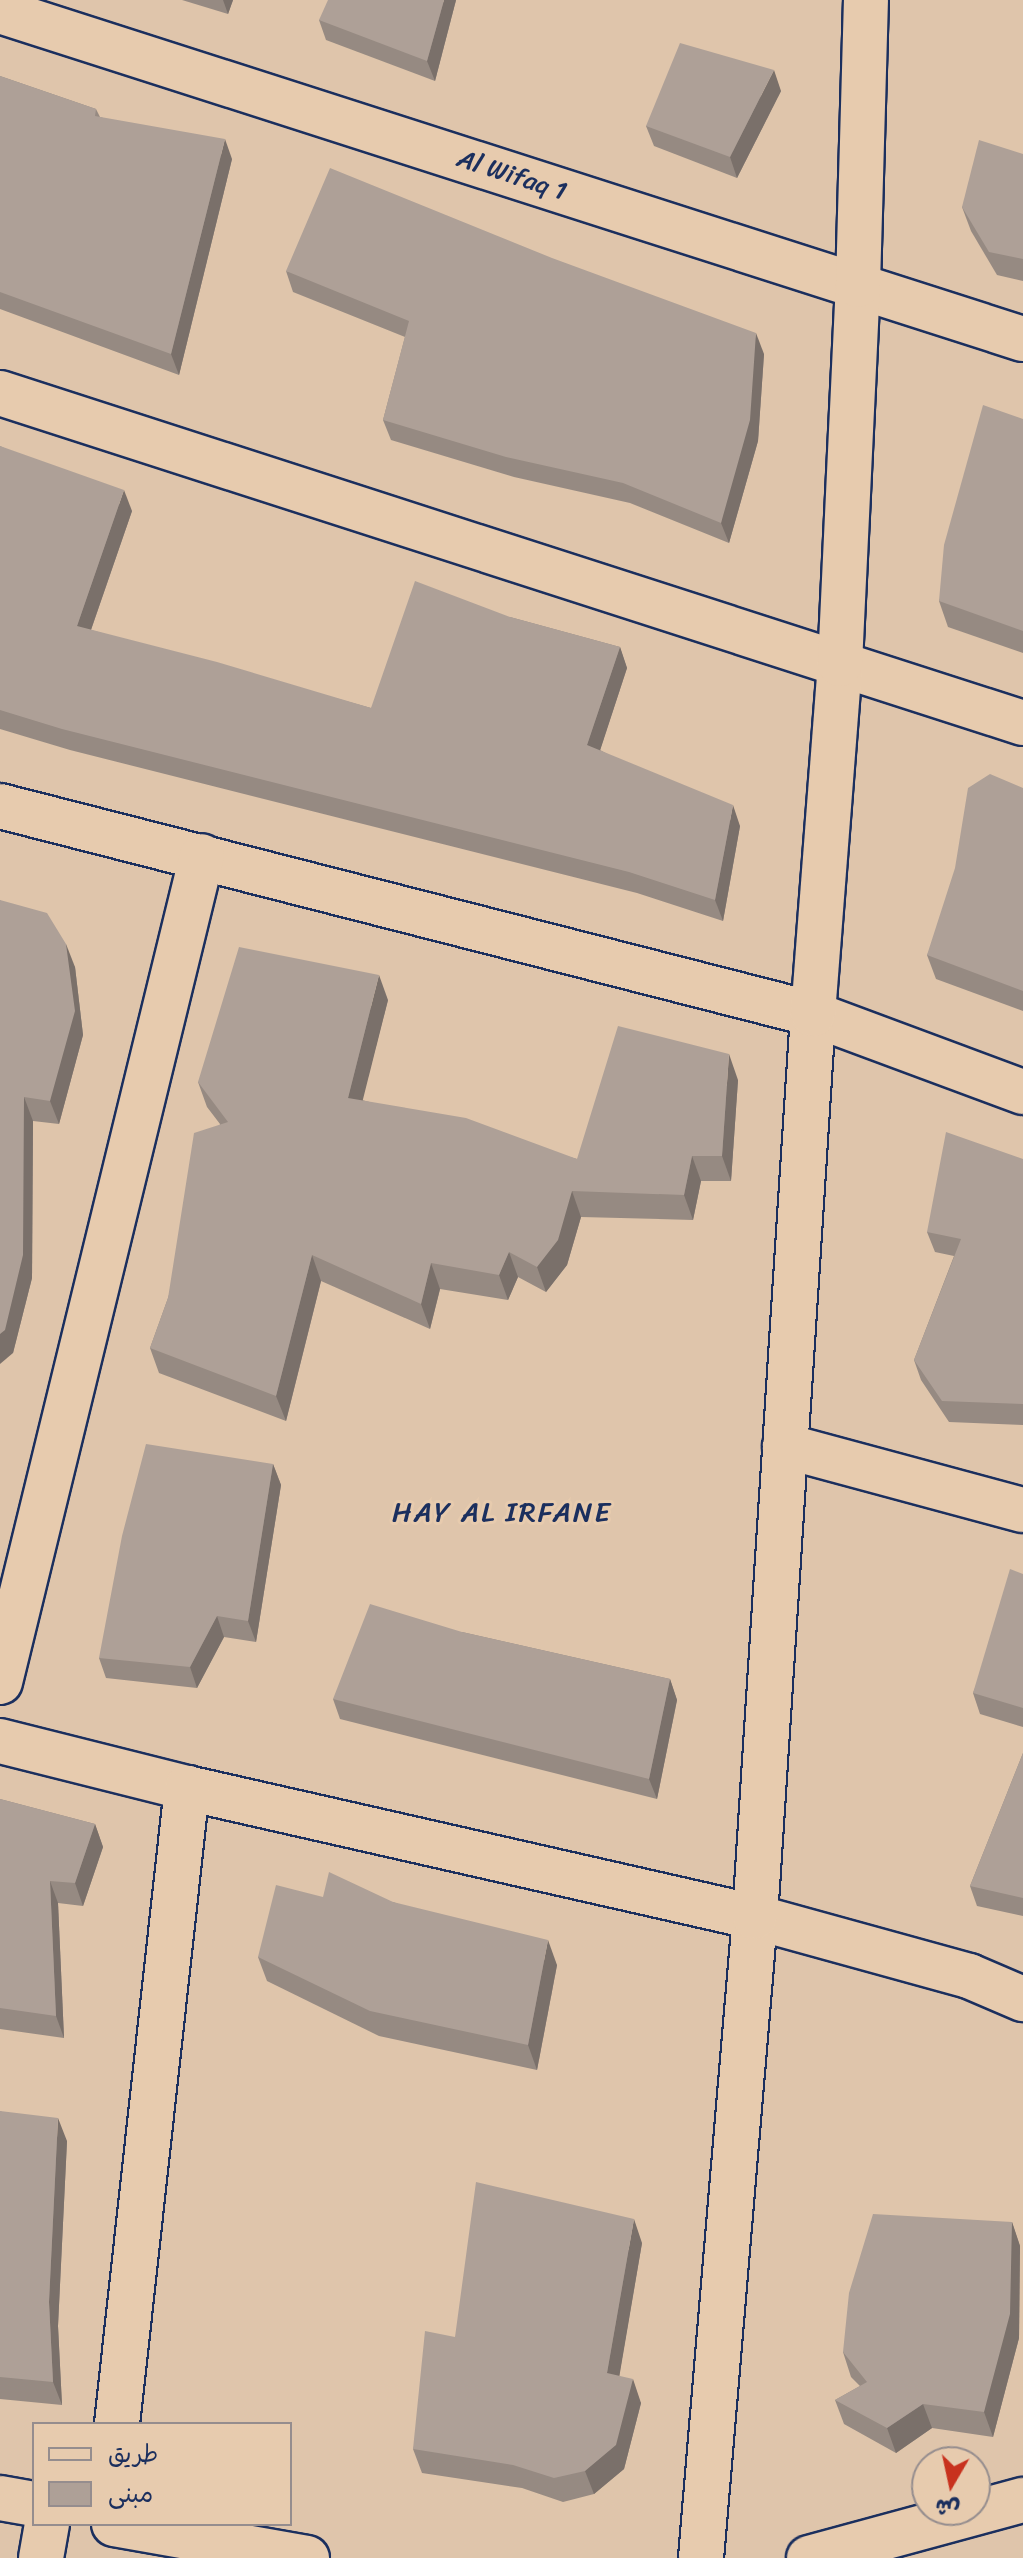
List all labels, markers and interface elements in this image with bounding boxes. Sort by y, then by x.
street label: Al Wifaq 1 [453,143,571,207]
district label: HAY AL IRFANE [391,1495,613,1529]
legend [32,2422,292,2526]
text: طريق [108,2433,158,2475]
north arrow [911,2446,991,2526]
text: مبنى [108,2473,153,2515]
text: ش [932,2487,962,2529]

